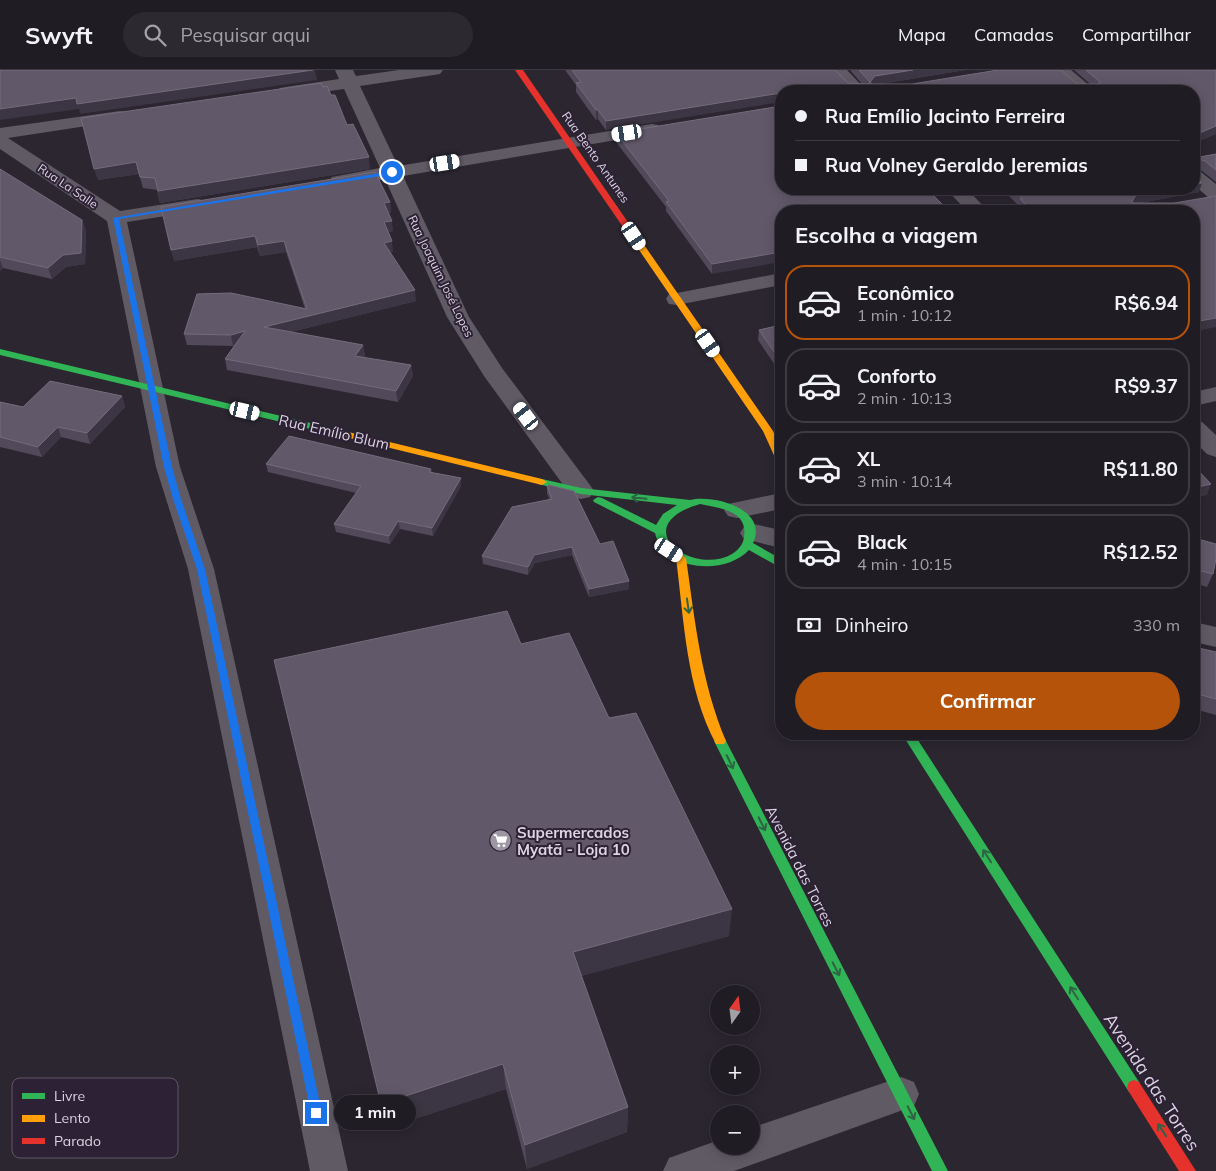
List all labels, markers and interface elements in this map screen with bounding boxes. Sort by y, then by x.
search box [123,12,473,57]
text: Swyft [25,20,93,50]
icon: search [141,21,169,49]
text: Pesquisar aqui [181,23,310,47]
text: Mapa [898,23,946,46]
text: Camadas [974,23,1054,46]
text: Compartilhar [1082,23,1191,46]
text: Rua Emílio Jacinto Ferreira [825,104,1065,128]
street label: Rua Bento Antunes [559,109,633,206]
car [611,123,642,143]
car [429,153,460,173]
text: Rua Volney Geraldo Jeremias [825,153,1088,177]
street label: Rua La Salle [35,160,101,212]
route start [381,161,403,183]
street label: Rua Joaquim José Lopes [405,213,477,339]
car [619,219,648,253]
text: Escolha a viagem [795,221,978,249]
icon: car [797,280,842,325]
text: Econômico [857,281,954,305]
text: R$6.94 [1114,291,1178,315]
text: 1 min · 10:12 [857,305,952,325]
car [693,326,722,360]
icon: car [797,363,842,408]
text: Conforto [857,364,936,388]
text: R$9.37 [1114,374,1178,398]
text: 2 min · 10:13 [857,388,952,408]
car [228,400,261,422]
car [510,400,541,432]
street label: Rua Emílio Blum [277,410,391,454]
icon: car [797,446,842,491]
text: XL [857,447,880,471]
text: R$11.80 [1103,457,1178,481]
text: 3 min · 10:14 [857,471,952,491]
one-way arrow [631,493,647,503]
icon: car [797,529,842,574]
text: Black [857,530,907,554]
car [652,536,685,564]
text: R$12.52 [1103,540,1178,564]
text: 4 min · 10:15 [857,554,952,574]
one-way arrow [683,598,693,614]
icon: cash [795,611,823,639]
text: Dinheiro [835,613,908,637]
text: 330 m [1133,615,1180,635]
button: Confirmar [795,672,1180,730]
one-way arrow [726,754,736,769]
street label: Avenida das Torres [761,802,839,930]
one-way arrow [758,816,767,831]
place label: Supermercados Myatã - Loja 10 [517,823,630,859]
supermarket icon: Supermercados Myatã - Loja 10 [489,829,513,853]
one-way arrow [981,850,991,864]
one-way arrow [831,961,841,976]
north arrow [710,985,760,1035]
map controls [710,985,760,1155]
one-way arrow [1069,986,1080,1000]
street label: Avenida das Torres [1099,1009,1205,1155]
button: + [710,1045,760,1095]
legend [12,1078,178,1158]
text: Livre [54,1087,85,1105]
callout: 1 min [334,1096,416,1130]
route end [305,1102,327,1124]
text: 1 min [354,1102,396,1122]
button: − [710,1105,760,1155]
one-way arrow [907,1105,916,1120]
text: Lento [54,1109,90,1127]
one-way arrow [1157,1123,1167,1137]
text: Parado [54,1132,101,1150]

